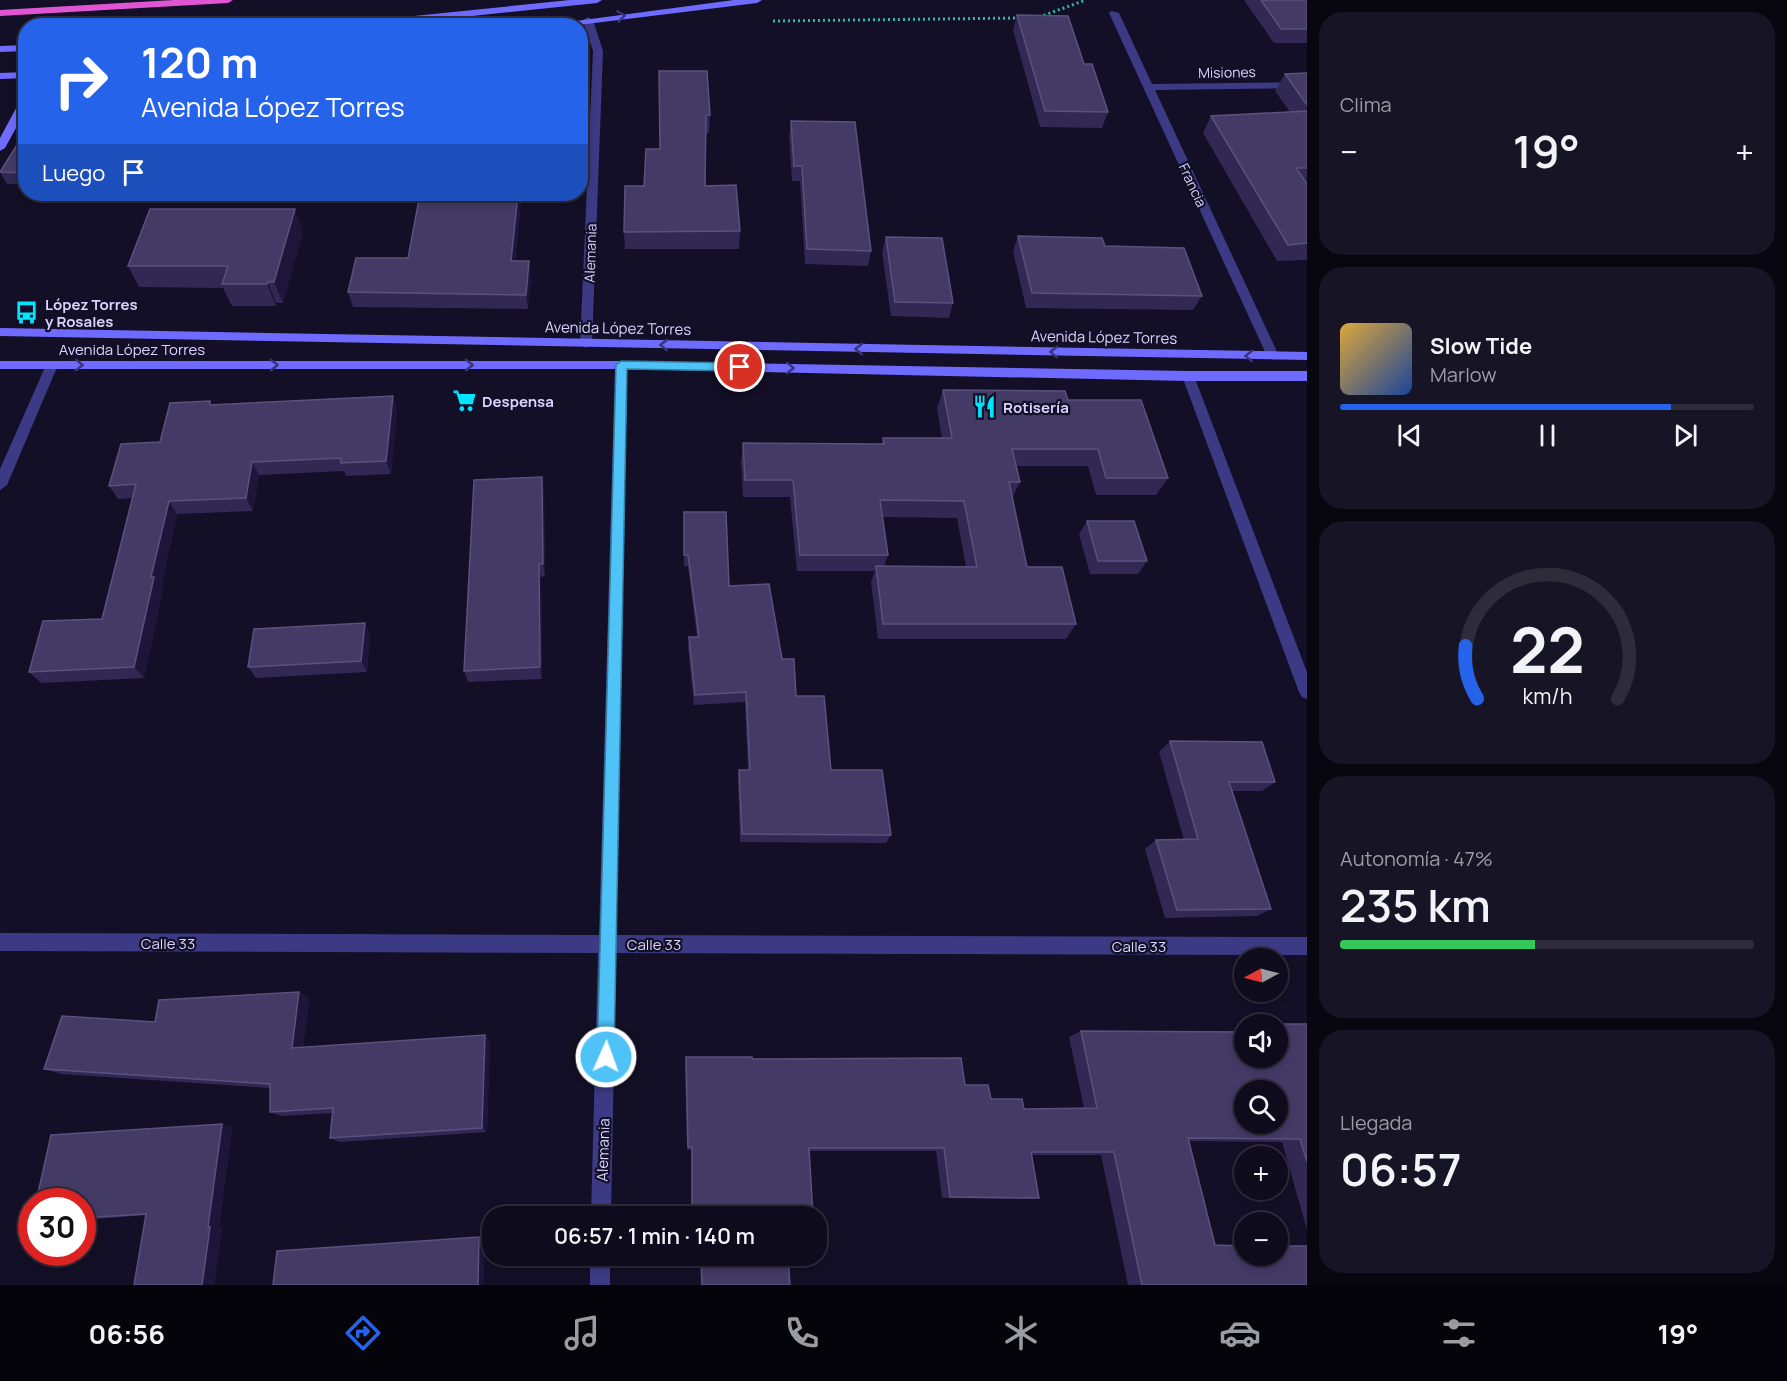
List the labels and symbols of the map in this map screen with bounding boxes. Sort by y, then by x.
one-way arrow [616,10,625,23]
street label: Misiones [1198,62,1256,82]
street label: Francia [1175,160,1211,210]
street label: Alemania [579,223,601,283]
place label: López Torres y Rosales [45,294,138,332]
bus stop icon: López Torres y Rosales [14,300,40,326]
street label: Avenida López Torres [545,316,692,340]
street label: Avenida López Torres [1031,325,1178,349]
street label: Avenida López Torres [59,339,205,360]
one-way arrow [659,339,668,351]
pin [714,341,765,392]
one-way arrow [854,342,863,355]
one-way arrow [1049,346,1058,358]
one-way arrow [1244,350,1253,362]
one-way arrow [75,359,84,371]
one-way arrow [270,359,279,371]
one-way arrow [465,359,474,371]
one-way arrow [786,362,795,374]
supermarket icon: Despensa [451,388,477,414]
place label: Despensa [482,391,554,412]
restaurant icon: Rotisería [972,394,998,420]
place label: Rotisería [1003,397,1069,418]
street label: Calle 33 [141,933,195,954]
street label: Calle 33 [627,934,681,955]
street label: Calle 33 [1112,936,1166,957]
north arrow [1234,948,1288,1002]
position arrow [574,1025,638,1089]
street label: Alemania [591,1118,615,1182]
speed limit sign: 30 [18,1188,96,1266]

